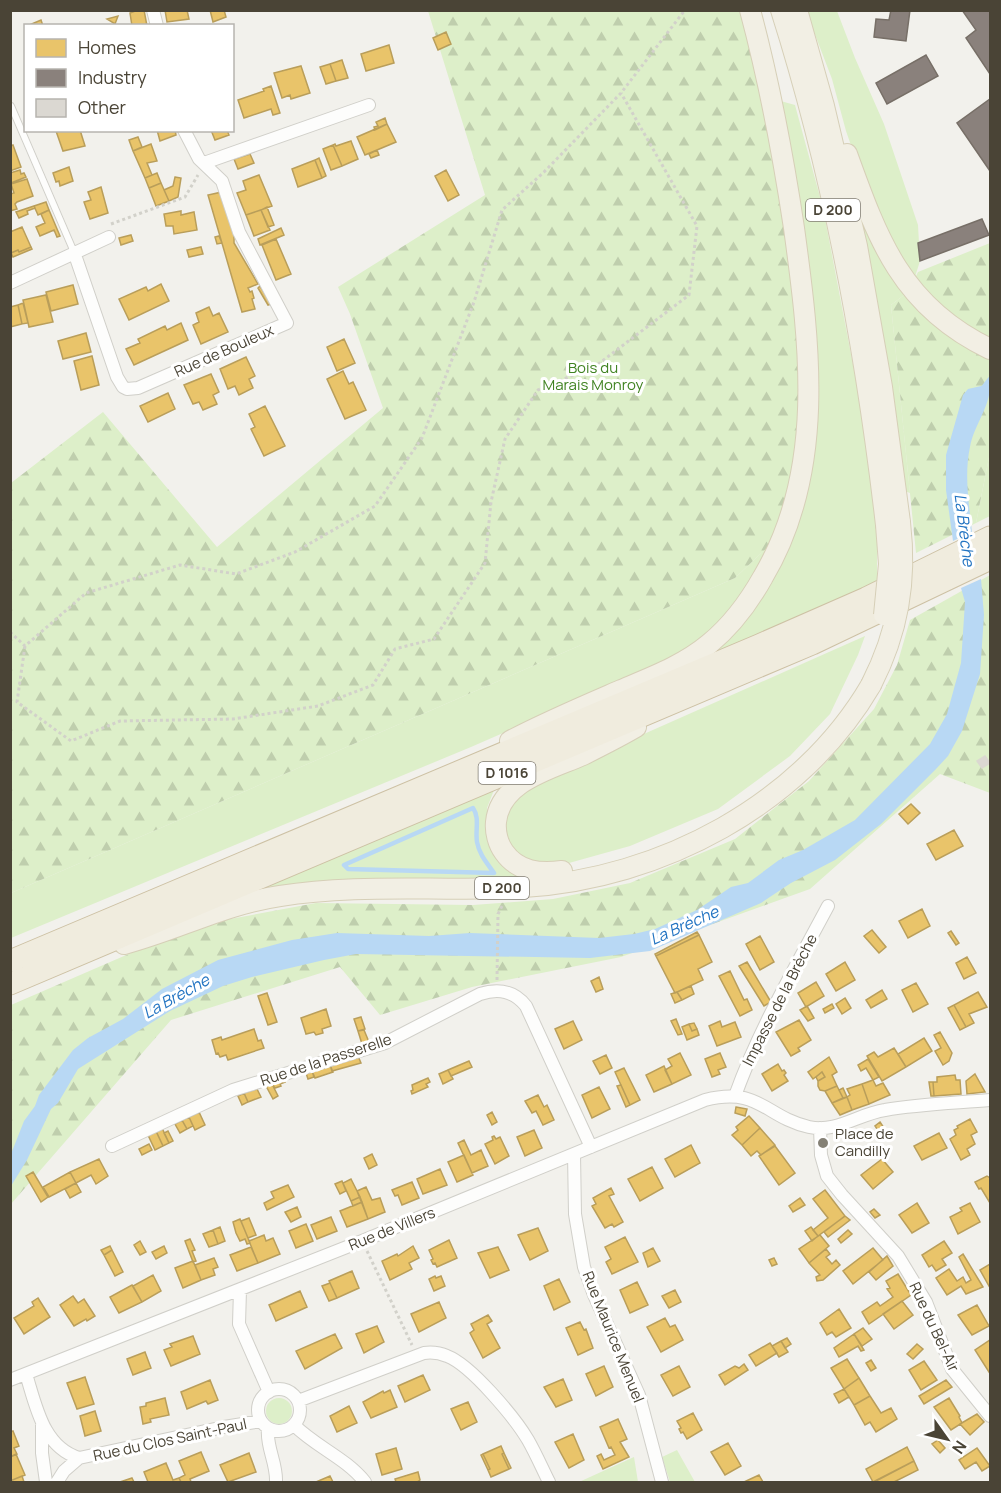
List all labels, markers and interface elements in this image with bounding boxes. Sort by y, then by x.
legend [24,24,234,132]
text: Homes [78,35,136,59]
text: Industry [78,65,147,89]
text: Other [78,95,126,119]
road number: D 200 [806,199,860,221]
street label: Rue de Bouleux [171,319,277,382]
park label: Bois du Marais Monroy [543,357,644,395]
water label: La Brèche [950,492,981,569]
road number: D 1016 [478,762,536,784]
road number: D 200 [475,877,529,899]
water label: La Brèche [646,899,723,950]
street label: Impasse de la Brèche [737,930,822,1069]
water label: La Brèche [139,968,215,1023]
street label: Rue de la Passerelle [257,1028,394,1091]
place label: Place de Candilly [835,1123,894,1161]
marker: Place de Candilly [816,1136,830,1150]
street label: Rue de Villers [345,1202,438,1255]
street label: Rue Maurice Menuel [578,1268,649,1406]
street label: Rue du Bel-Air [904,1278,965,1376]
north arrow [917,1409,977,1469]
street label: Rue du Clos Saint-Paul [91,1413,249,1466]
text: N [947,1436,972,1458]

